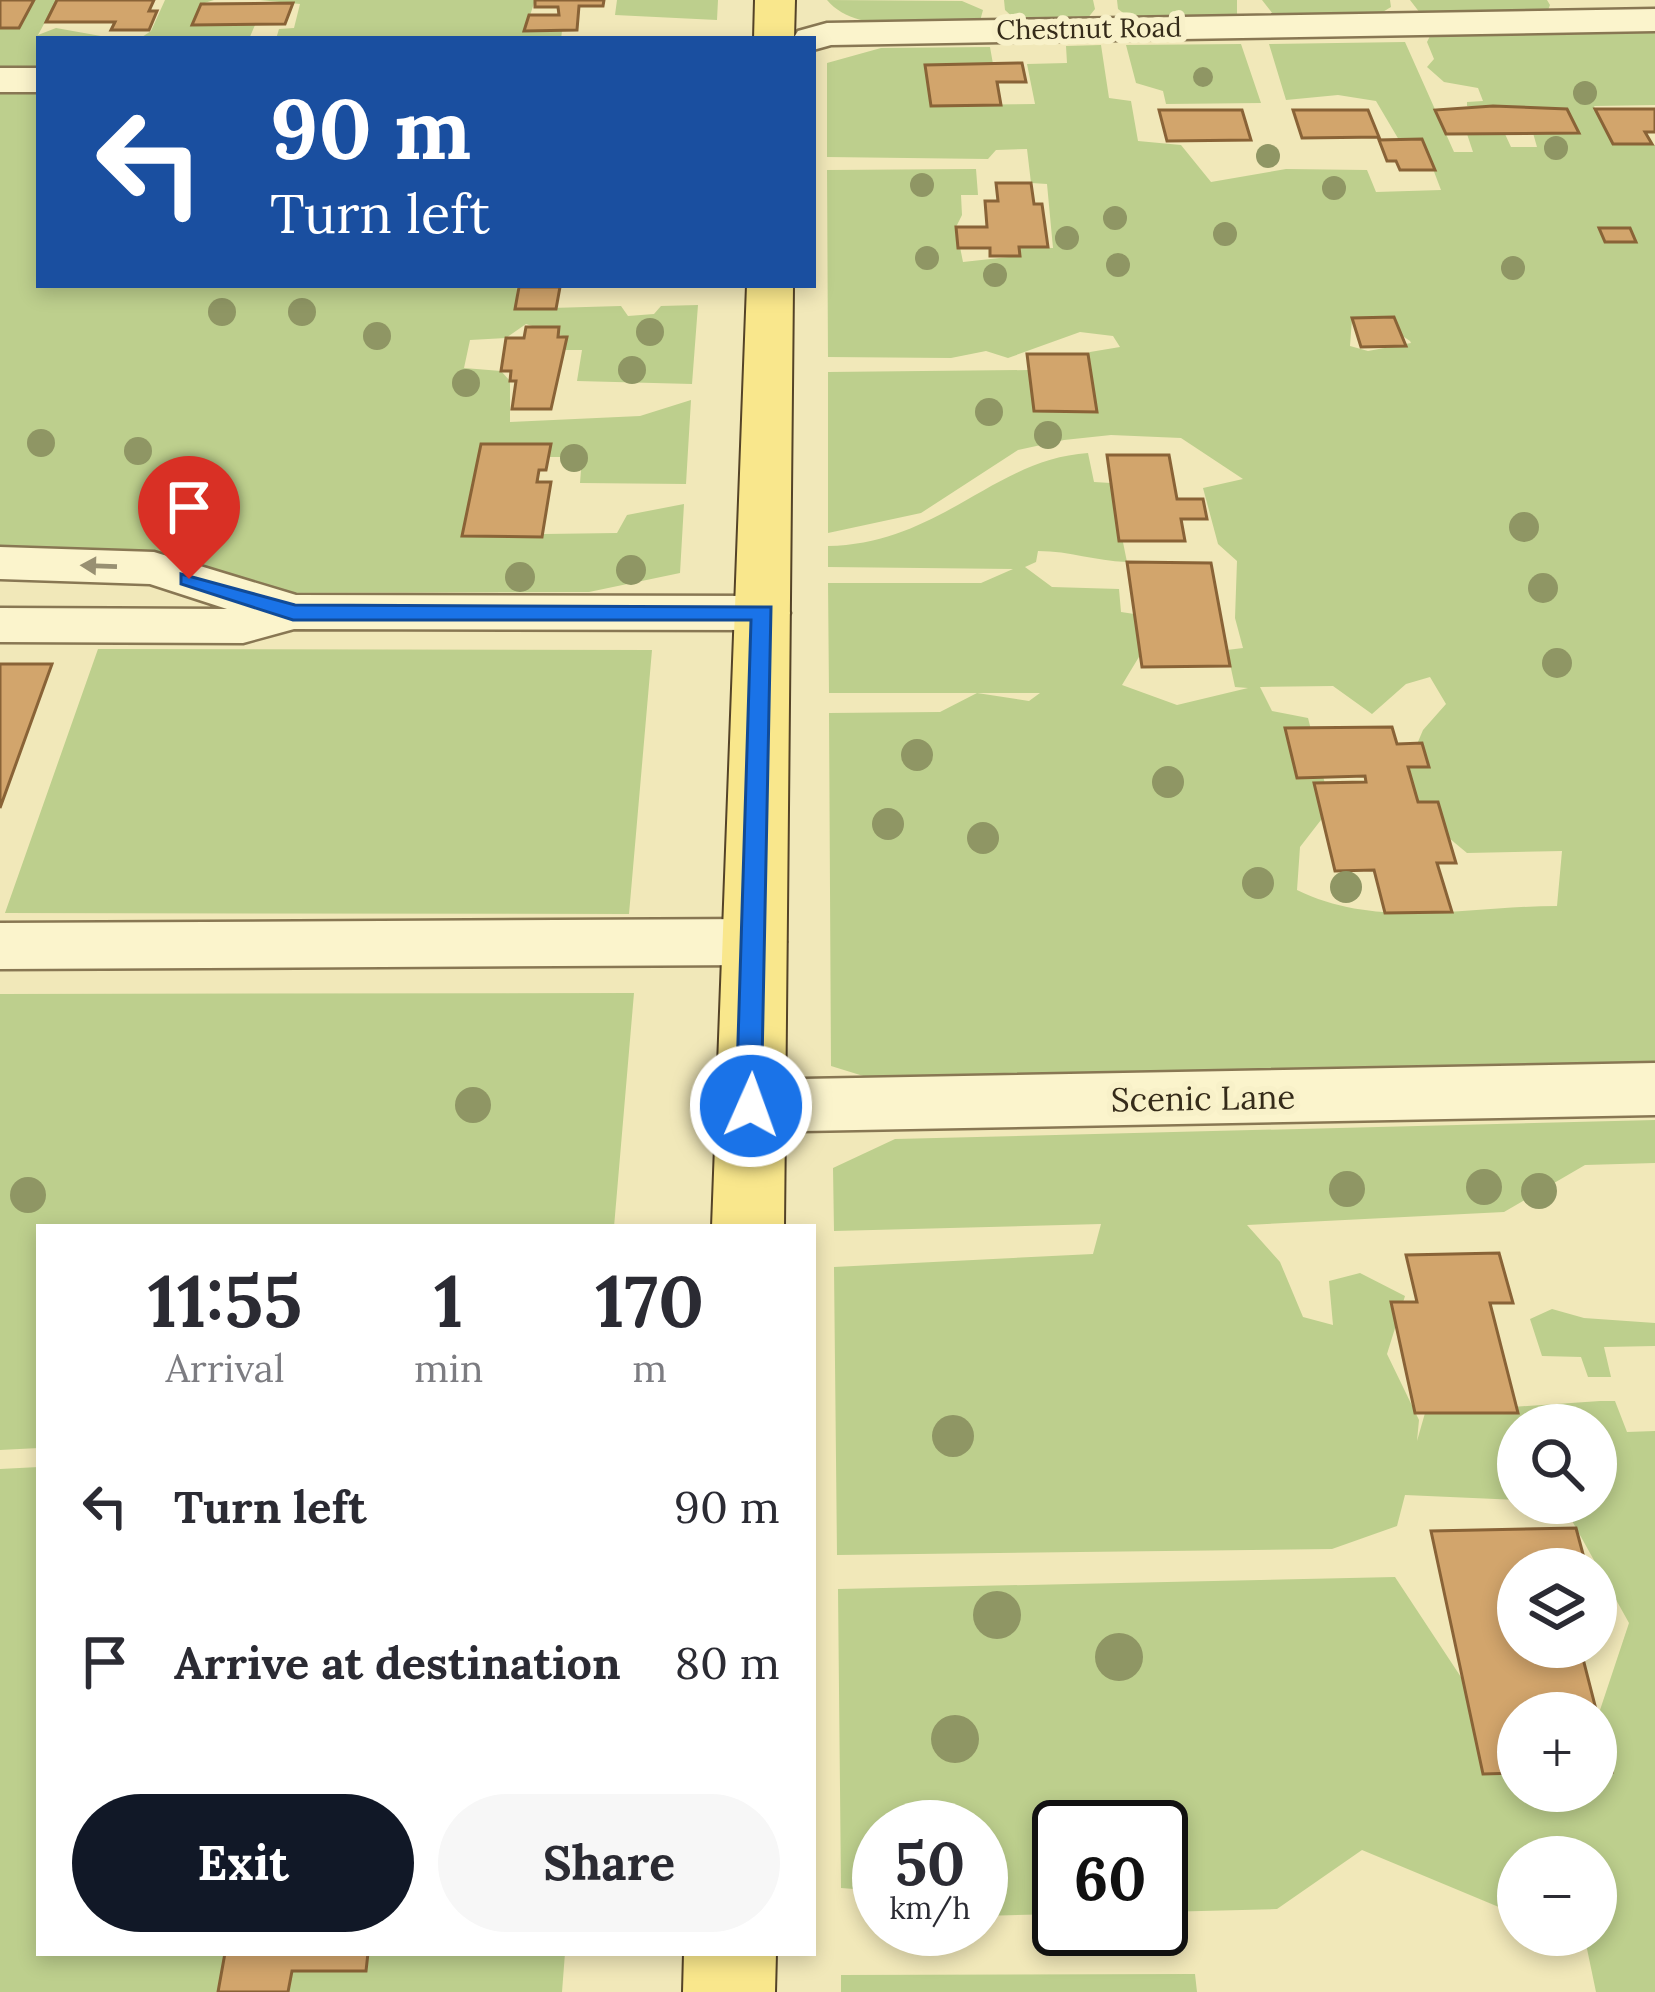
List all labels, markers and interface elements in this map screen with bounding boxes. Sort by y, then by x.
street label: Chestnut Road [996,9,1182,47]
text: 90 m [270,74,471,182]
icon: left [72,84,228,240]
text: Turn left [270,179,490,248]
pin [138,456,240,579]
icon: arrive [156,474,222,540]
one-way arrow [79,557,117,576]
position arrow [688,1043,814,1169]
street label: Scenic Lane [1111,1075,1295,1121]
text: 11:55 [148,1255,302,1347]
text: 1 [434,1255,463,1347]
text: 170 [595,1255,704,1347]
text: Arrival [165,1343,285,1393]
text: min [414,1343,483,1393]
text: m [632,1343,667,1393]
map controls [1497,1404,1617,1956]
button: search [1497,1404,1617,1524]
icon: left [72,1473,138,1539]
text: Turn left [174,1478,367,1535]
text: 90 m [674,1478,780,1535]
button: layers [1497,1548,1617,1668]
icon: arrive [72,1629,138,1695]
text: Arrive at destination [174,1634,621,1691]
text: 80 m [675,1634,780,1691]
button: + [1497,1692,1617,1812]
button: Exit [72,1794,414,1932]
button: Share [438,1794,780,1932]
speed limit sign: 60 [1032,1800,1188,1956]
text: 50 [895,1825,965,1901]
button: − [1497,1836,1617,1956]
text: km/h [889,1889,971,1927]

